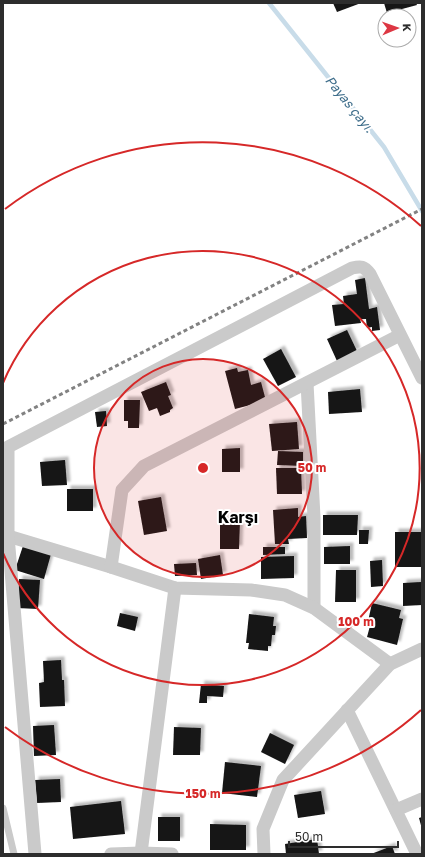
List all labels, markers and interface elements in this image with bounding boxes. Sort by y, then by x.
north arrow [377,8,417,48]
text: K [401,23,414,32]
water label: Payas çayı. [322,72,378,136]
text: 50 m [298,460,326,475]
centre of rings [196,461,210,475]
district label: Karşı [218,507,258,527]
text: 100 m [338,614,374,629]
text: 150 m [186,786,220,801]
scale bar [289,823,398,849]
text: 50 m [295,829,323,844]

